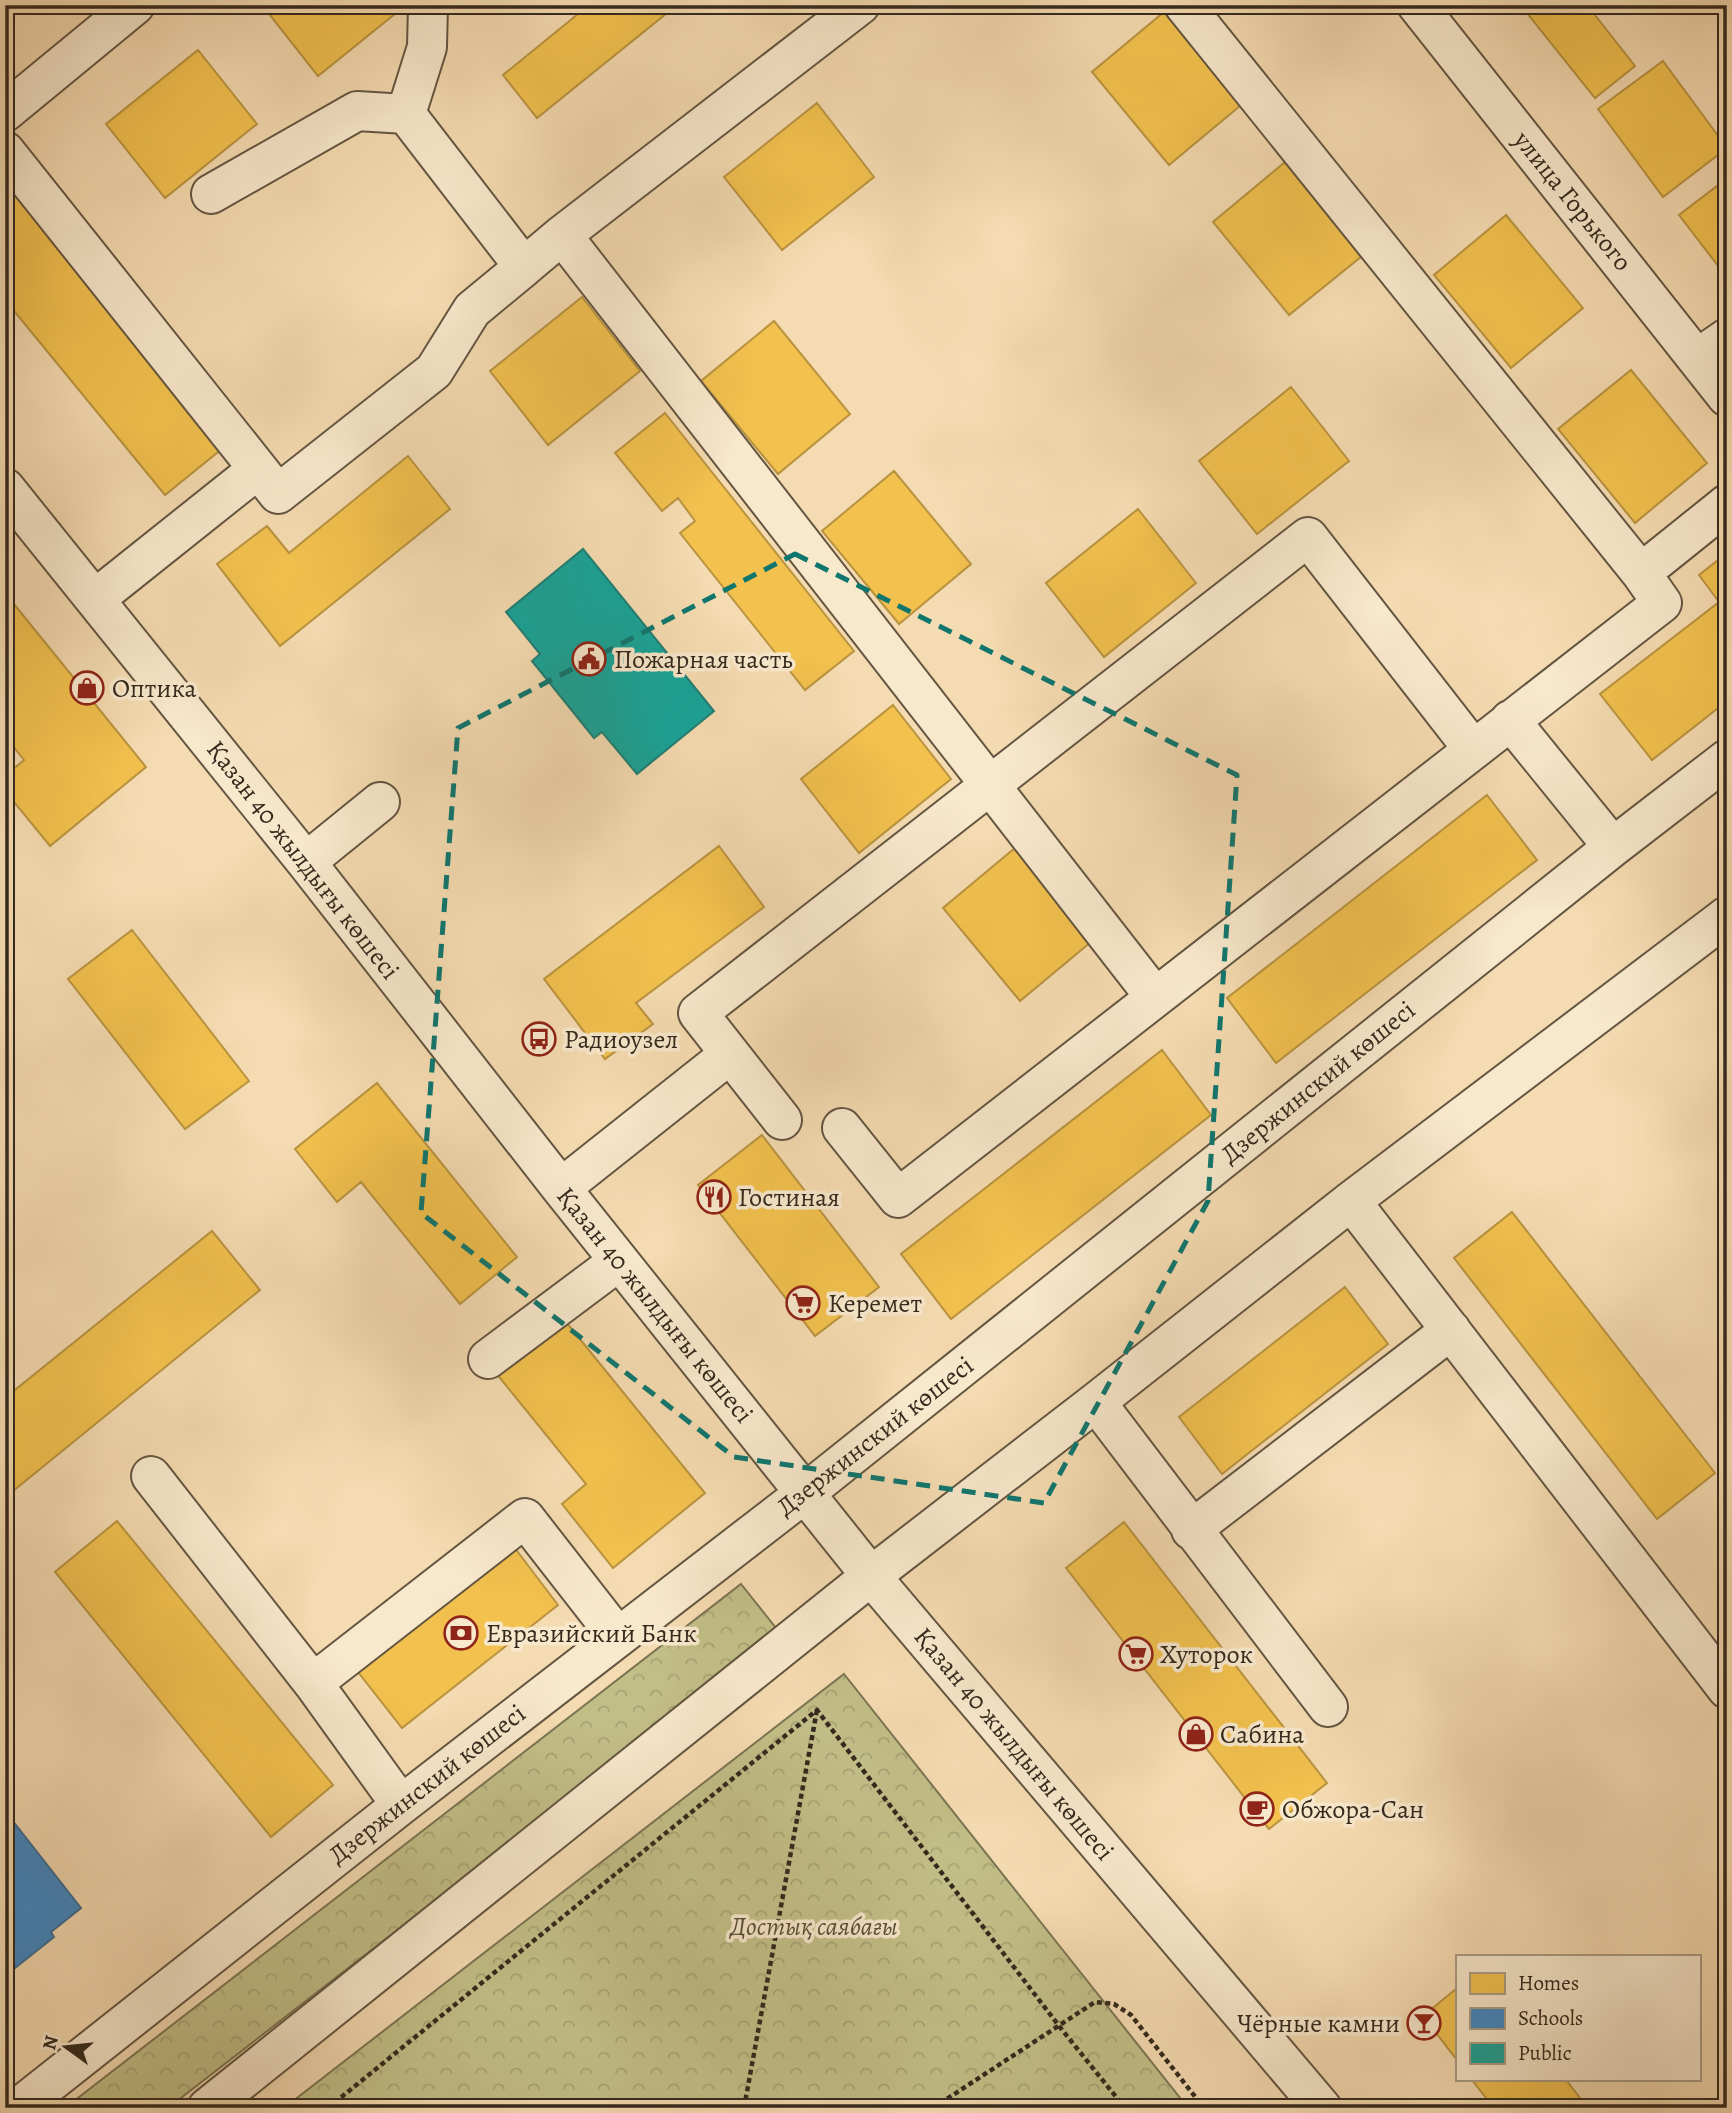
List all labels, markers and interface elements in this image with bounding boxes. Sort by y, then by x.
street label: улица Горького [1505,123,1640,278]
public building icon: Пожарная часть [570,640,608,678]
place label: Пожарная часть [614,642,793,677]
shop icon: Оптика [68,669,106,707]
place label: Оптика [112,671,197,706]
street label: Қазан 40 жылдығы көшесі [199,733,407,987]
street label: Дзержинский көшесі [1213,993,1423,1171]
bus stop icon: Радиоузел [520,1020,558,1058]
place label: Радиоузел [564,1022,678,1057]
restaurant icon: Гостиная [695,1178,733,1216]
street label: Қазан 40 жылдығы көшесі [549,1180,761,1430]
place label: Гостиная [738,1180,840,1215]
supermarket icon: Керемет [784,1284,822,1322]
place label: Керемет [828,1286,922,1321]
street label: Дзержинский көшесі [769,1348,981,1524]
bank icon: Евразийский Банк [442,1614,480,1652]
place label: Евразийский Банк [486,1616,697,1651]
street label: Қазан 40 жылдығы көшесі [906,1620,1122,1868]
supermarket icon: Хуторок [1117,1635,1155,1673]
place label: Хуторок [1160,1637,1253,1672]
street label: Дзержинский көшесі [321,1696,533,1872]
shop icon: Сабина [1177,1715,1215,1753]
place label: Сабина [1220,1717,1304,1752]
cafe icon: Обжора-Сан [1238,1790,1276,1828]
place label: Обжора-Сан [1282,1792,1424,1827]
park label: Достық саябағы [729,1909,898,1944]
legend [1456,1955,1700,2082]
text: Homes [1518,1969,1579,1997]
bar icon: Чёрные камни [1405,2004,1443,2042]
text: Schools [1518,2004,1583,2032]
place label: Чёрные камни [1237,2006,1400,2041]
north arrow [32,2011,102,2082]
text: N [36,2033,65,2053]
text: Public [1518,2039,1572,2067]

